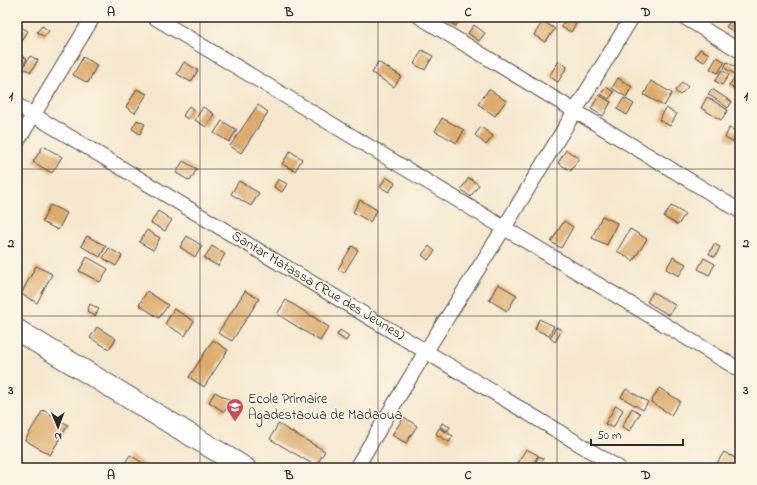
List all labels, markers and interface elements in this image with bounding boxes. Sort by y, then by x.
text: A [107,3,115,22]
text: B [284,3,294,22]
text: C [464,3,472,22]
text: D [640,3,651,22]
text: 1 [9,87,14,106]
text: 1 [744,87,749,106]
street label: Santar Matassa (Rue des Jeunes) [227,226,409,346]
text: 2 [7,234,15,253]
text: 2 [742,234,750,253]
text: 3 [7,381,14,400]
text: 3 [742,381,749,400]
place label: Ecole Primaire Agadestaoua de Madaoua [248,389,402,427]
school or university icon: Ecole Primaire Agadestaoua de Madaoua [225,397,245,422]
north arrow [38,407,78,447]
scale bar [591,421,683,447]
text: 50 m [597,427,621,445]
text: N [54,428,62,444]
text: A [107,466,115,485]
text: B [284,466,294,485]
text: C [464,466,472,485]
text: D [640,466,651,485]

